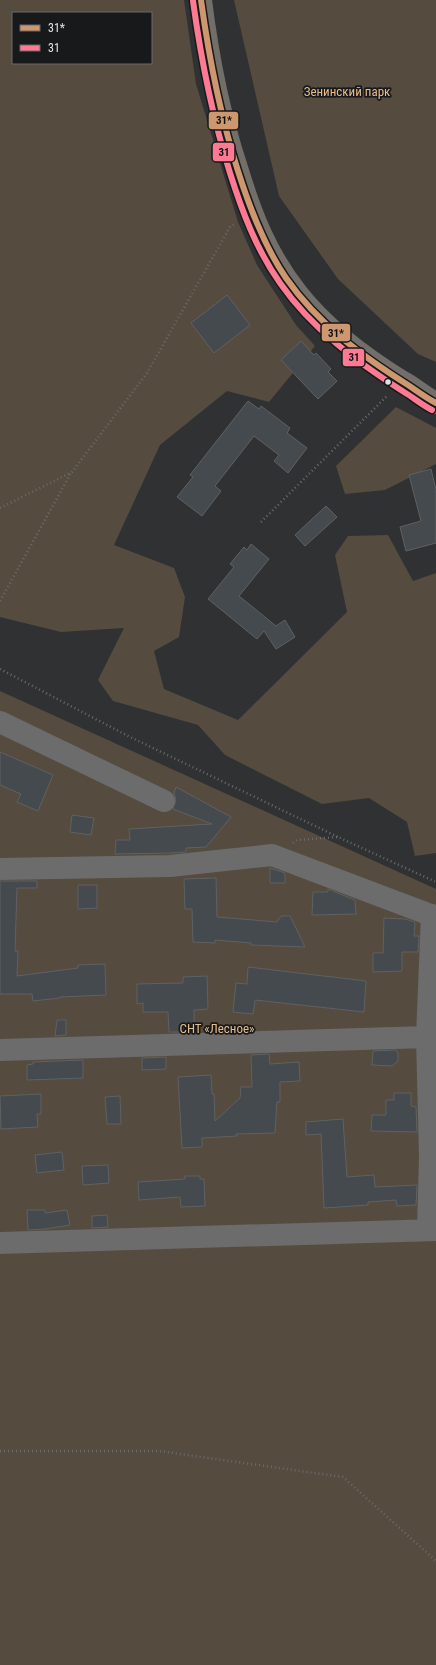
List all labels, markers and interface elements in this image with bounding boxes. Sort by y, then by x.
legend [12,12,152,64]
text: 31* [48,21,65,35]
text: 31 [48,41,60,55]
park label: Зенинский парк [304,84,391,99]
line badge: 31* [208,111,239,130]
text: 31* [216,114,232,127]
line badge: 31 [212,142,235,162]
text: 31 [218,146,230,159]
line badge: 31* [321,323,351,342]
text: 31* [328,327,344,340]
line badge: 31 [342,348,365,367]
text: 31 [348,351,360,364]
unlabelled marker [383,377,393,387]
park label: СНТ «Лесное» [180,1021,254,1036]

